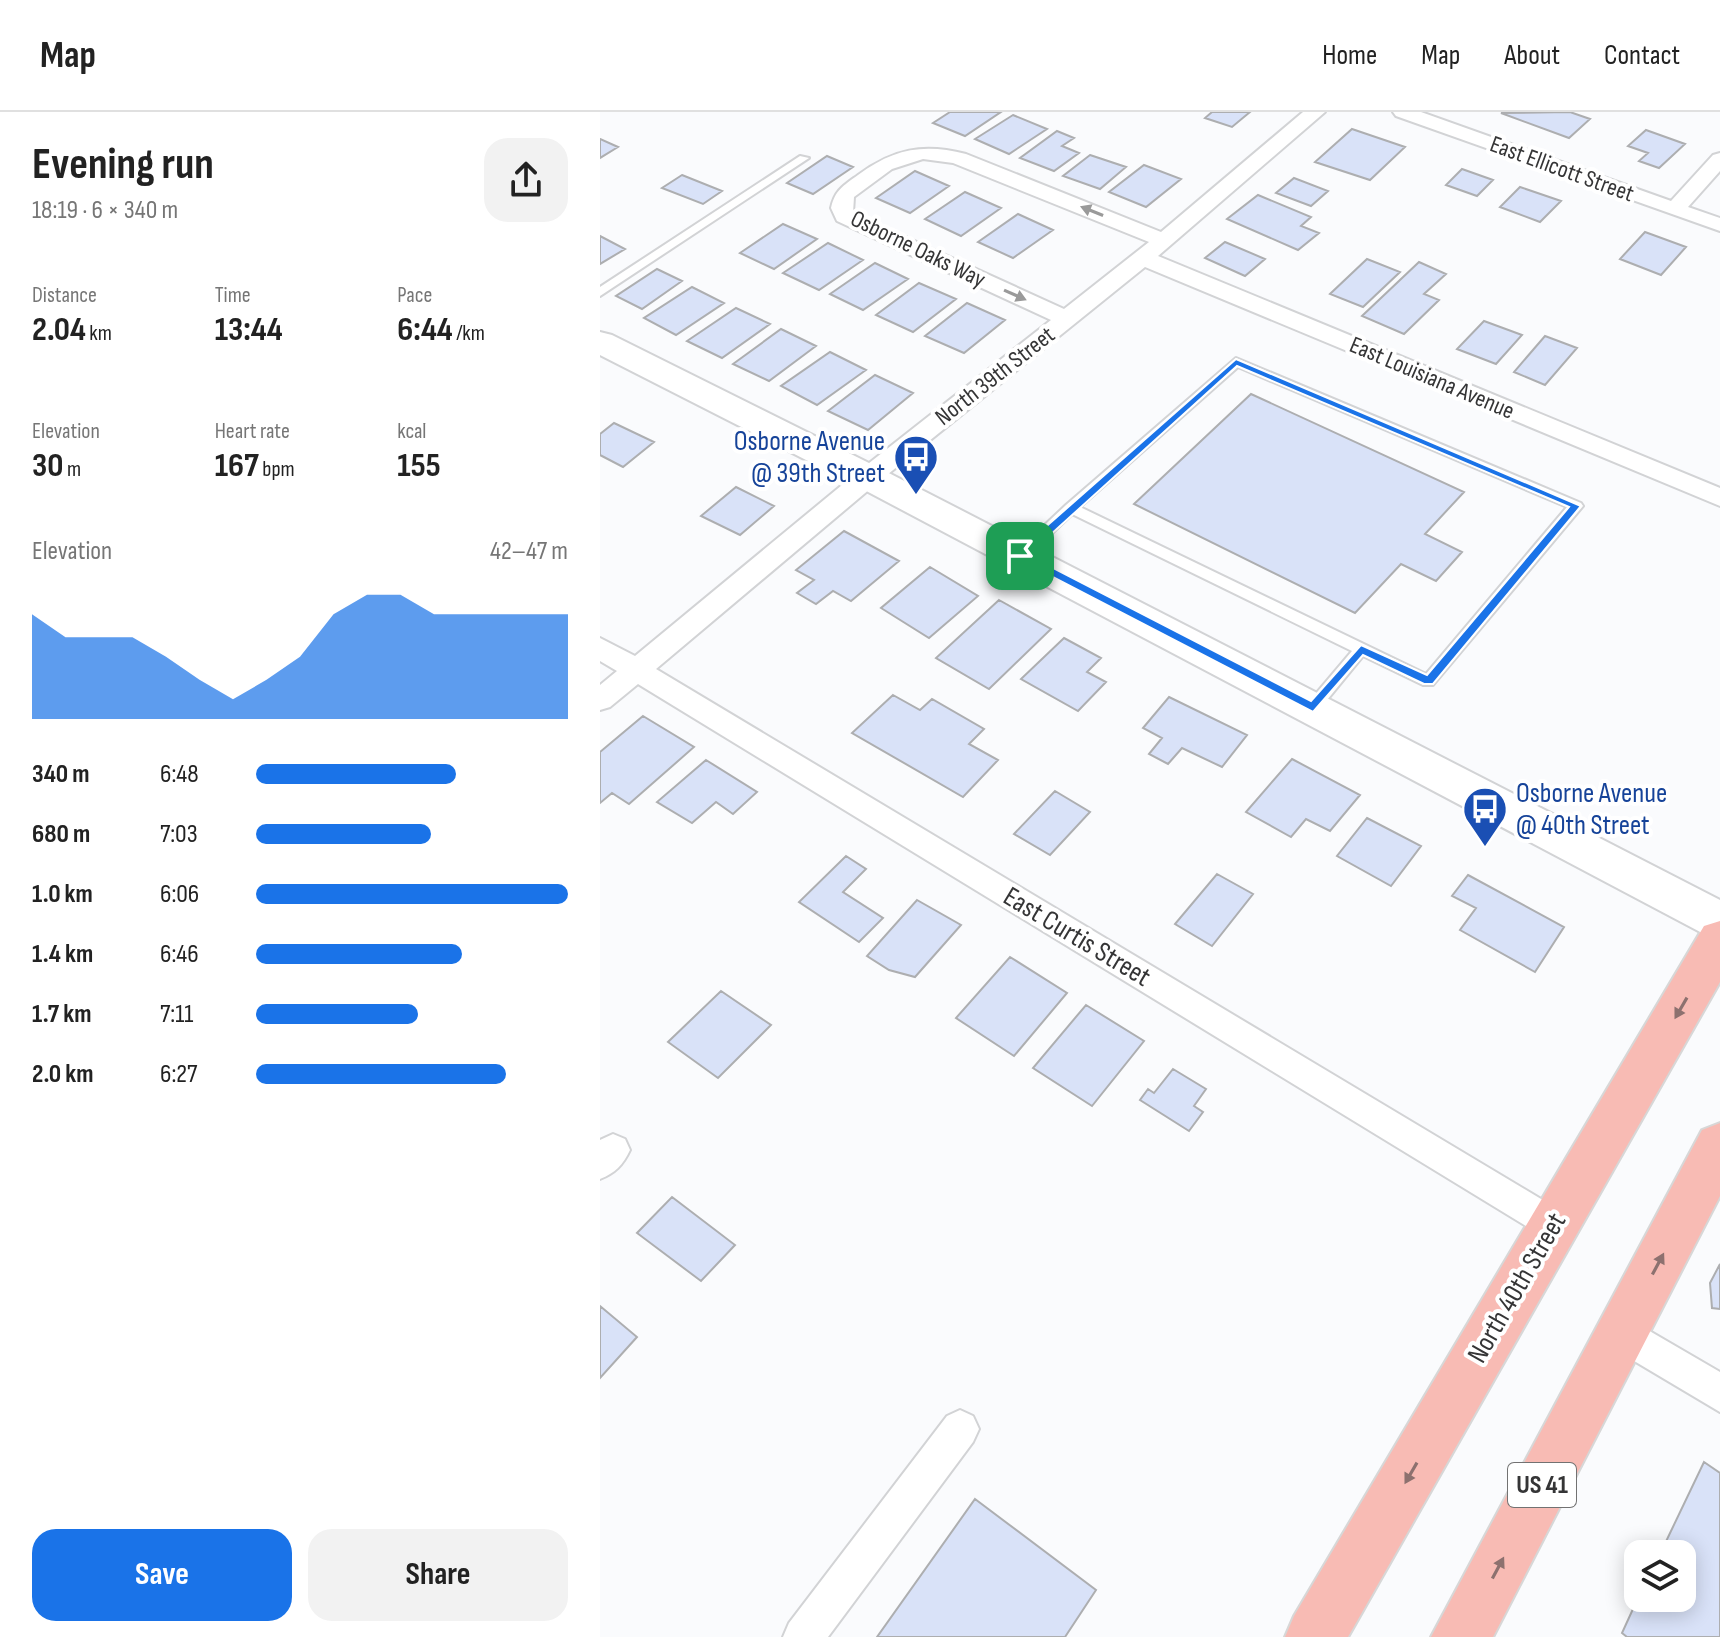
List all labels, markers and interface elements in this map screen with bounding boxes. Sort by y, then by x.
text: Map [40,33,96,78]
text: Home [1322,39,1377,72]
text: Map [1421,39,1460,72]
text: About [1504,39,1560,72]
text: Contact [1604,39,1680,72]
street label: East Ellicott Street [1486,130,1638,208]
text: Evening run [32,138,214,191]
button: share [484,138,568,222]
text: 18:19 · 6 × 340 m [32,195,178,226]
street label: Osborne Oaks Way [846,204,990,294]
one-way arrow [1080,204,1104,217]
text: Distance [32,282,97,309]
text: Time [215,282,251,309]
text: Pace [397,282,432,309]
one-way arrow [1004,289,1027,302]
text: 2.04 [32,309,86,350]
text: 13:44 [215,309,283,350]
text: 6:44 [397,309,453,350]
text: km [86,320,112,347]
text: /km [453,320,485,347]
street label: North 39th Street [929,320,1061,432]
street label: East Louisiana Avenue [1345,330,1519,426]
text: Elevation [32,418,100,445]
text: Heart rate [215,418,290,445]
text: kcal [397,418,426,445]
place label: Osborne Avenue @ 39th Street [734,425,885,490]
bus stop icon: Osborne Avenue @ 39th Street [892,433,940,496]
text: 30 [32,445,63,486]
text: 167 [215,445,259,486]
text: 155 [397,445,441,486]
text: m [63,456,81,483]
text: bpm [259,456,295,483]
pin [986,522,1054,590]
icon: arrive [998,534,1042,578]
text: Elevation [32,536,112,567]
text: 42–47 m [490,536,568,567]
text: 340 m [32,759,89,790]
text: 6:48 [160,759,199,790]
place label: Osborne Avenue @ 40th Street [1516,777,1667,842]
bus stop icon: Osborne Avenue @ 40th Street [1461,785,1509,848]
text: 680 m [32,819,90,850]
text: 7:03 [160,819,198,850]
text: 1.0 km [32,879,93,910]
text: 6:06 [160,879,199,910]
street label: East Curtis Street [997,880,1157,994]
text: 1.4 km [32,939,93,970]
text: 6:46 [160,939,199,970]
one-way arrow [1674,997,1688,1019]
text: 1.7 km [32,999,91,1030]
text: 7:11 [160,999,193,1030]
text: 2.0 km [32,1059,93,1090]
text: 6:27 [160,1059,197,1090]
street label: North 40th Street [1461,1207,1573,1369]
one-way arrow [1651,1253,1665,1275]
one-way arrow [1404,1461,1418,1484]
road number: US 41 [1508,1463,1576,1507]
button: Save [32,1529,292,1621]
button: Share [308,1529,568,1621]
map controls [1624,1540,1696,1612]
button: layers [1624,1540,1696,1612]
one-way arrow [1490,1557,1504,1579]

